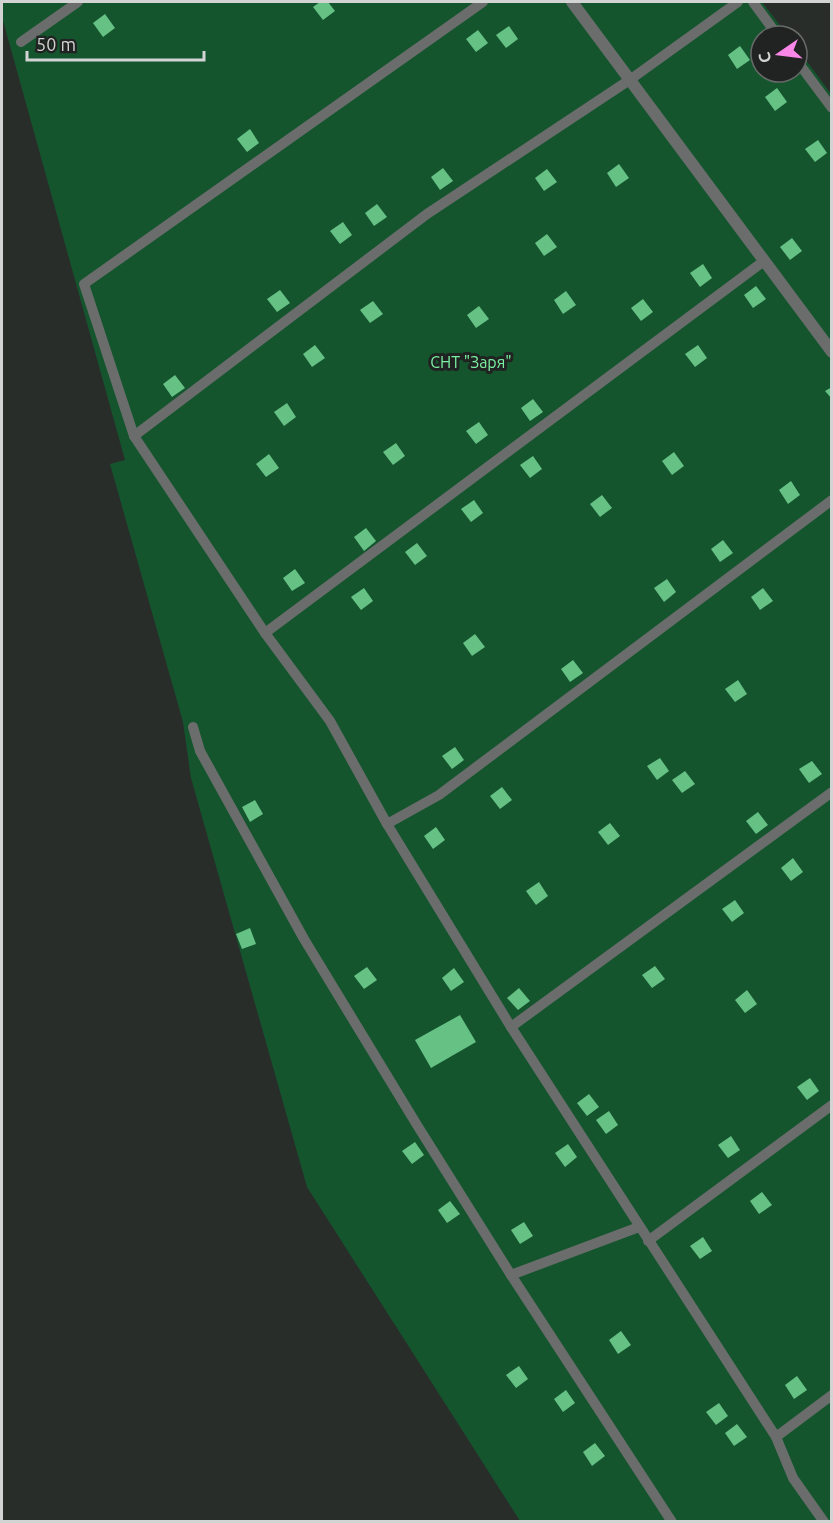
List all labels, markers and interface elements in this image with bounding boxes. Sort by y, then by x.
scale bar [27,24,204,62]
north arrow [749,24,809,84]
text: 50 m [36,34,76,54]
text: С [754,50,774,65]
park label: СНТ "Заря" [430,353,512,371]

